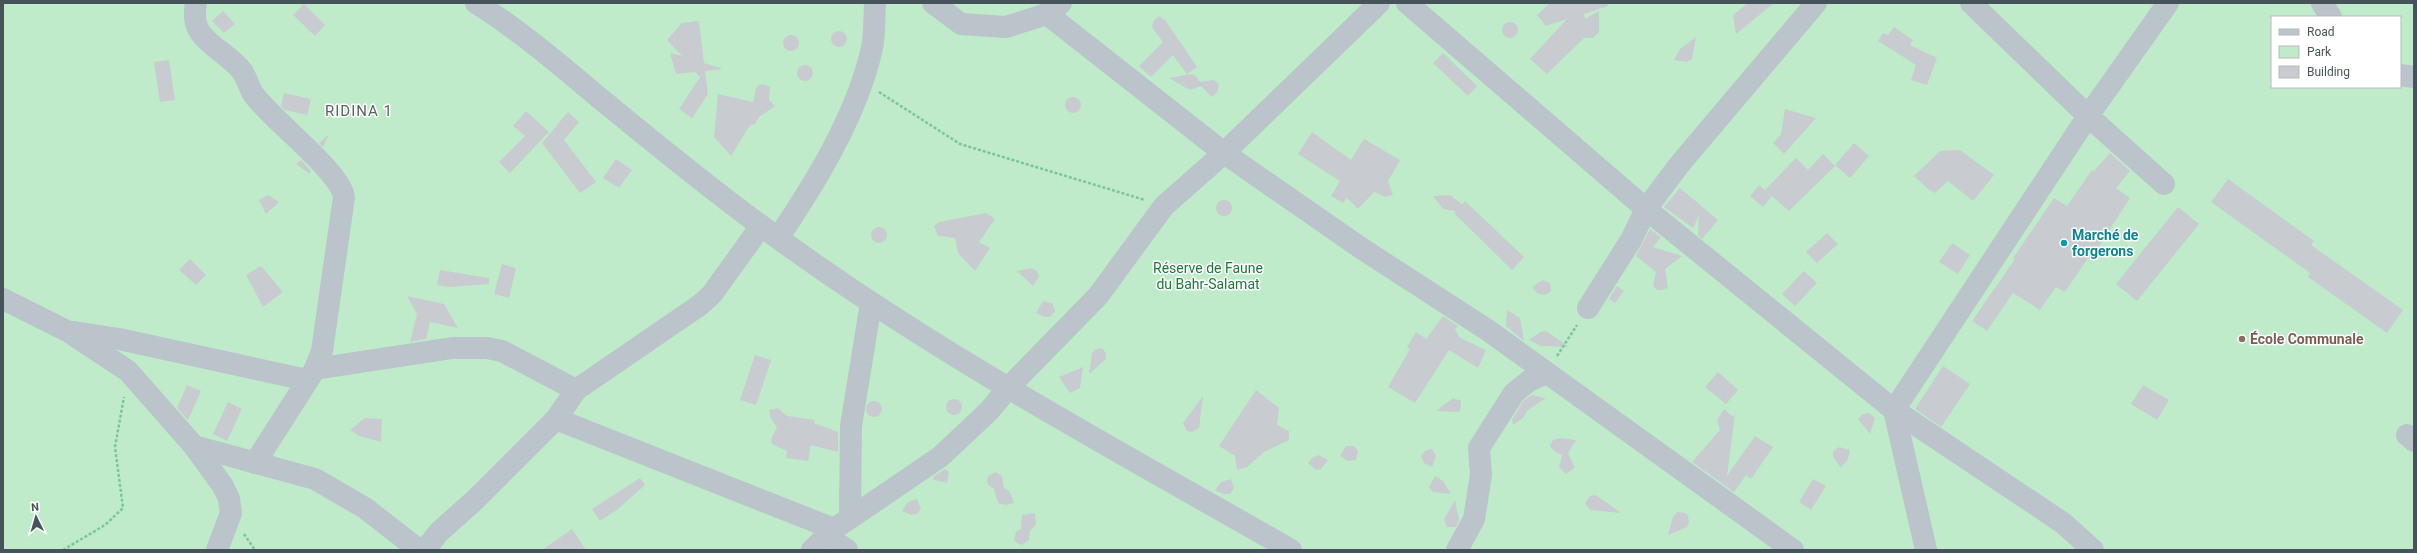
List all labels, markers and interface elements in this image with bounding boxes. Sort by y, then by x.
legend [2271,16,2401,88]
text: Road [2307,25,2335,39]
text: Park [2307,45,2332,59]
text: Building [2307,65,2350,79]
district label: RIDINA 1 [325,102,393,120]
place label: Marché de forgerons [2072,227,2139,259]
marker: Marché de forgerons [2059,238,2069,248]
park label: Réserve de Faune du Bahr-Salamat [1153,260,1263,292]
place label: École Communale [2250,330,2364,347]
marker: École Communale [2237,334,2247,344]
north arrow [16,497,56,537]
text: N [31,501,40,514]

